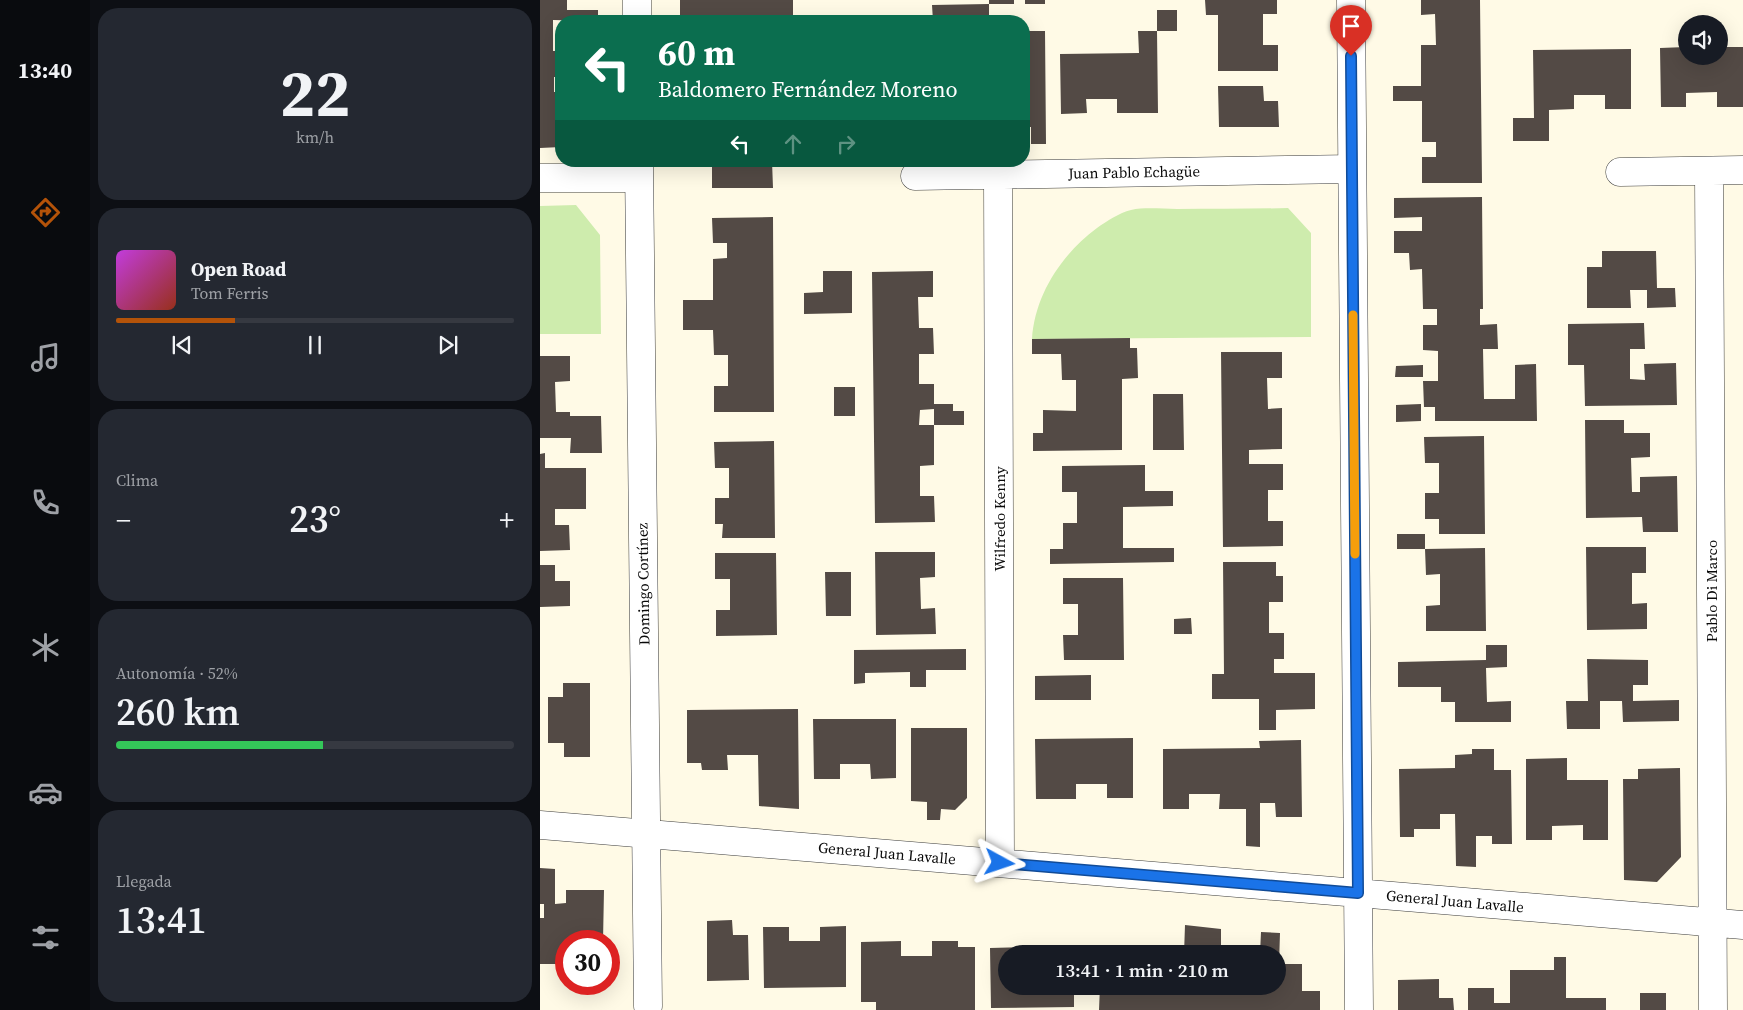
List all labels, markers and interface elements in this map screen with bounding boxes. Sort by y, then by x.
pin [1330,5,1372,56]
icon: arrive [1337,12,1365,40]
map controls [1678,15,1728,65]
button: sound [1678,15,1728,65]
text: 60 m [658,29,735,77]
icon: left [575,35,640,100]
text: 22 [280,49,350,138]
text: 13:40 [18,55,72,85]
text: Baldomero Fernández Moreno [658,74,958,104]
text: km/h [296,126,334,148]
icon: left [726,130,754,158]
icon: ahead [779,130,807,158]
icon: right [832,130,860,158]
street label: Juan Pablo Echagüe [1067,160,1200,184]
icon: directions [28,195,63,230]
text: Open Road [191,256,286,282]
text: Tom Ferris [191,282,269,304]
icon: previous [168,331,196,359]
icon: pause [301,331,329,359]
icon: next [434,331,462,359]
icon: music [28,340,63,375]
street label: Wilfredo Kenny [989,466,1010,572]
text: Clima [116,469,158,491]
icon: phone [28,485,63,520]
text: 23° [289,493,341,545]
text: − [116,501,131,539]
text: + [499,501,514,539]
street label: Domingo Cortínez [631,522,655,645]
street label: Pablo Di Marco [1701,540,1722,642]
icon: climate [28,630,63,665]
text: Autonomía · 52% [116,662,238,684]
text: 260 km [116,686,240,738]
icon: car [28,775,63,810]
position arrow [973,836,1025,888]
street label: General Juan Lavalle [817,837,957,870]
text: Llegada [116,870,172,892]
street label: General Juan Lavalle [1385,885,1525,918]
text: 13:41 [116,894,206,946]
icon: filters [28,920,63,955]
speed limit sign: 30 [555,930,620,995]
text: 13:41 · 1 min · 210 m [1055,957,1229,983]

